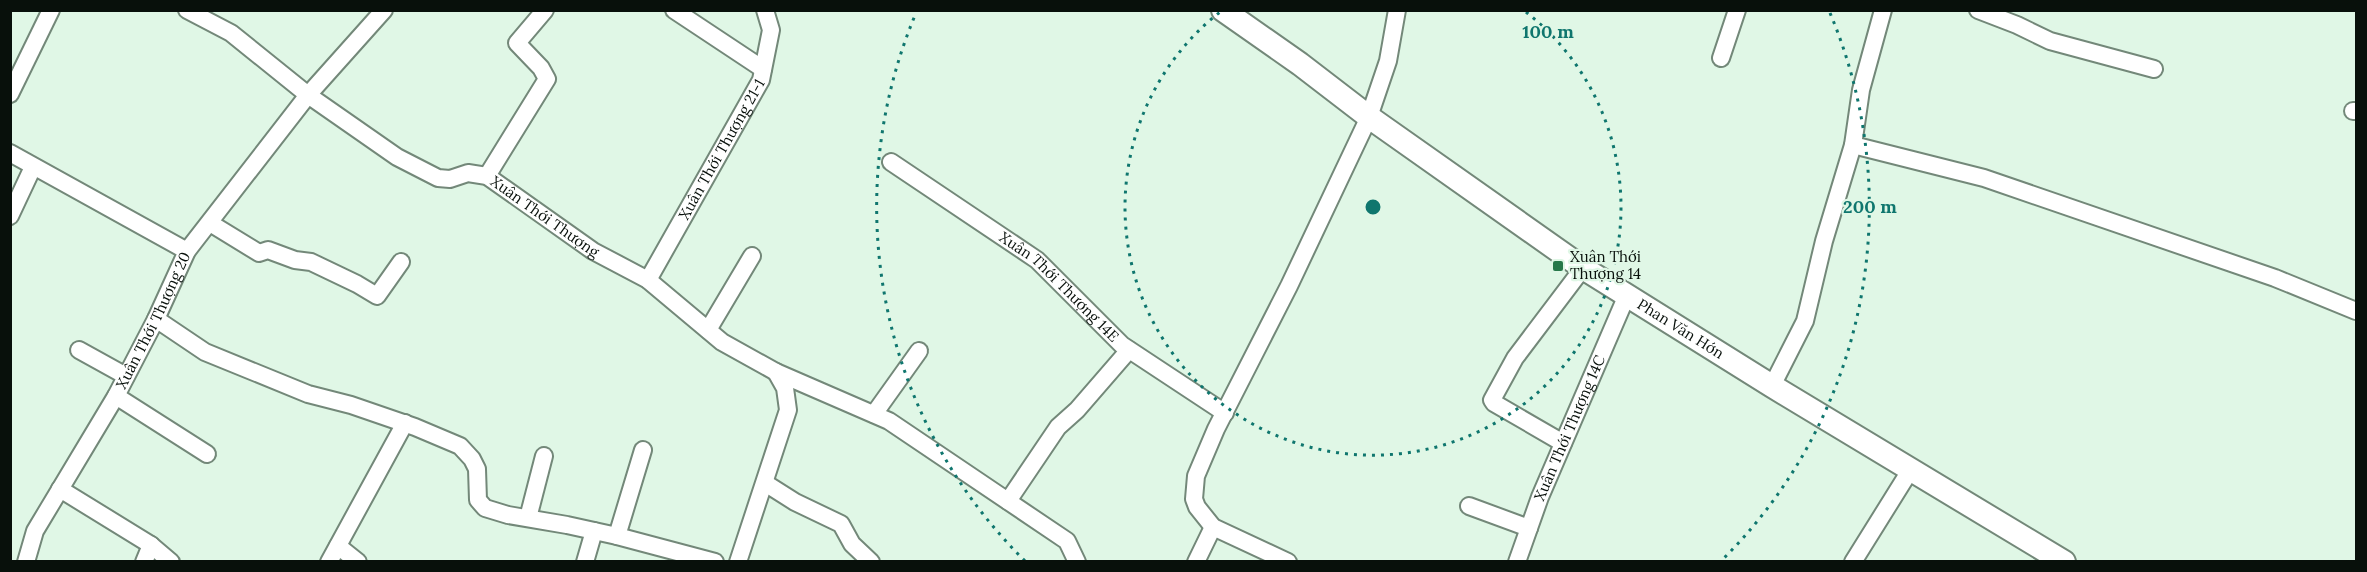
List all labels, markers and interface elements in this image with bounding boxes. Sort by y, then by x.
text: 100 m [1522,20,1574,43]
street label: Xuân Thới Thượng 21-1 [674,75,769,223]
street label: Xuân Thới Thượng [487,171,603,262]
text: 200 m [1843,195,1897,218]
centre of rings [1363,197,1383,217]
street label: Xuân Thới Thượng 14E [996,227,1123,346]
place label: Xuân Thới Thượng 14 [1570,247,1641,283]
street label: Xuân Thới Thượng 20 [111,249,194,392]
marker: Xuân Thới Thượng 14 [1551,259,1565,273]
street label: Phan Văn Hớn [1634,294,1728,363]
street label: Xuân Thới Thượng 14C [1529,352,1609,504]

